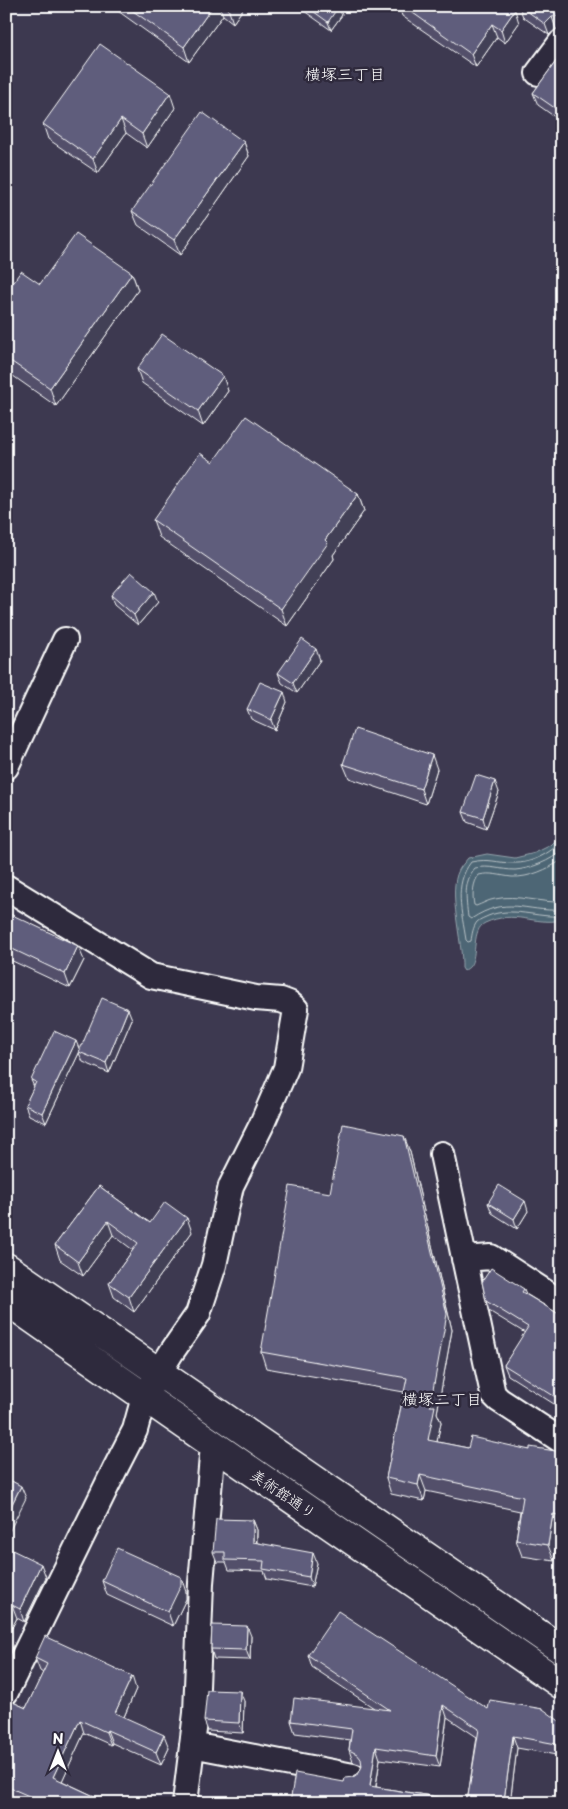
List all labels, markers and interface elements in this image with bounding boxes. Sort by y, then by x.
district label: 横塚三丁目 [305,61,385,85]
district label: 横塚二丁目 [402,1386,482,1410]
street label: 美術館通り [246,1462,322,1524]
north arrow [32,1726,82,1776]
text: N [52,1728,64,1749]

